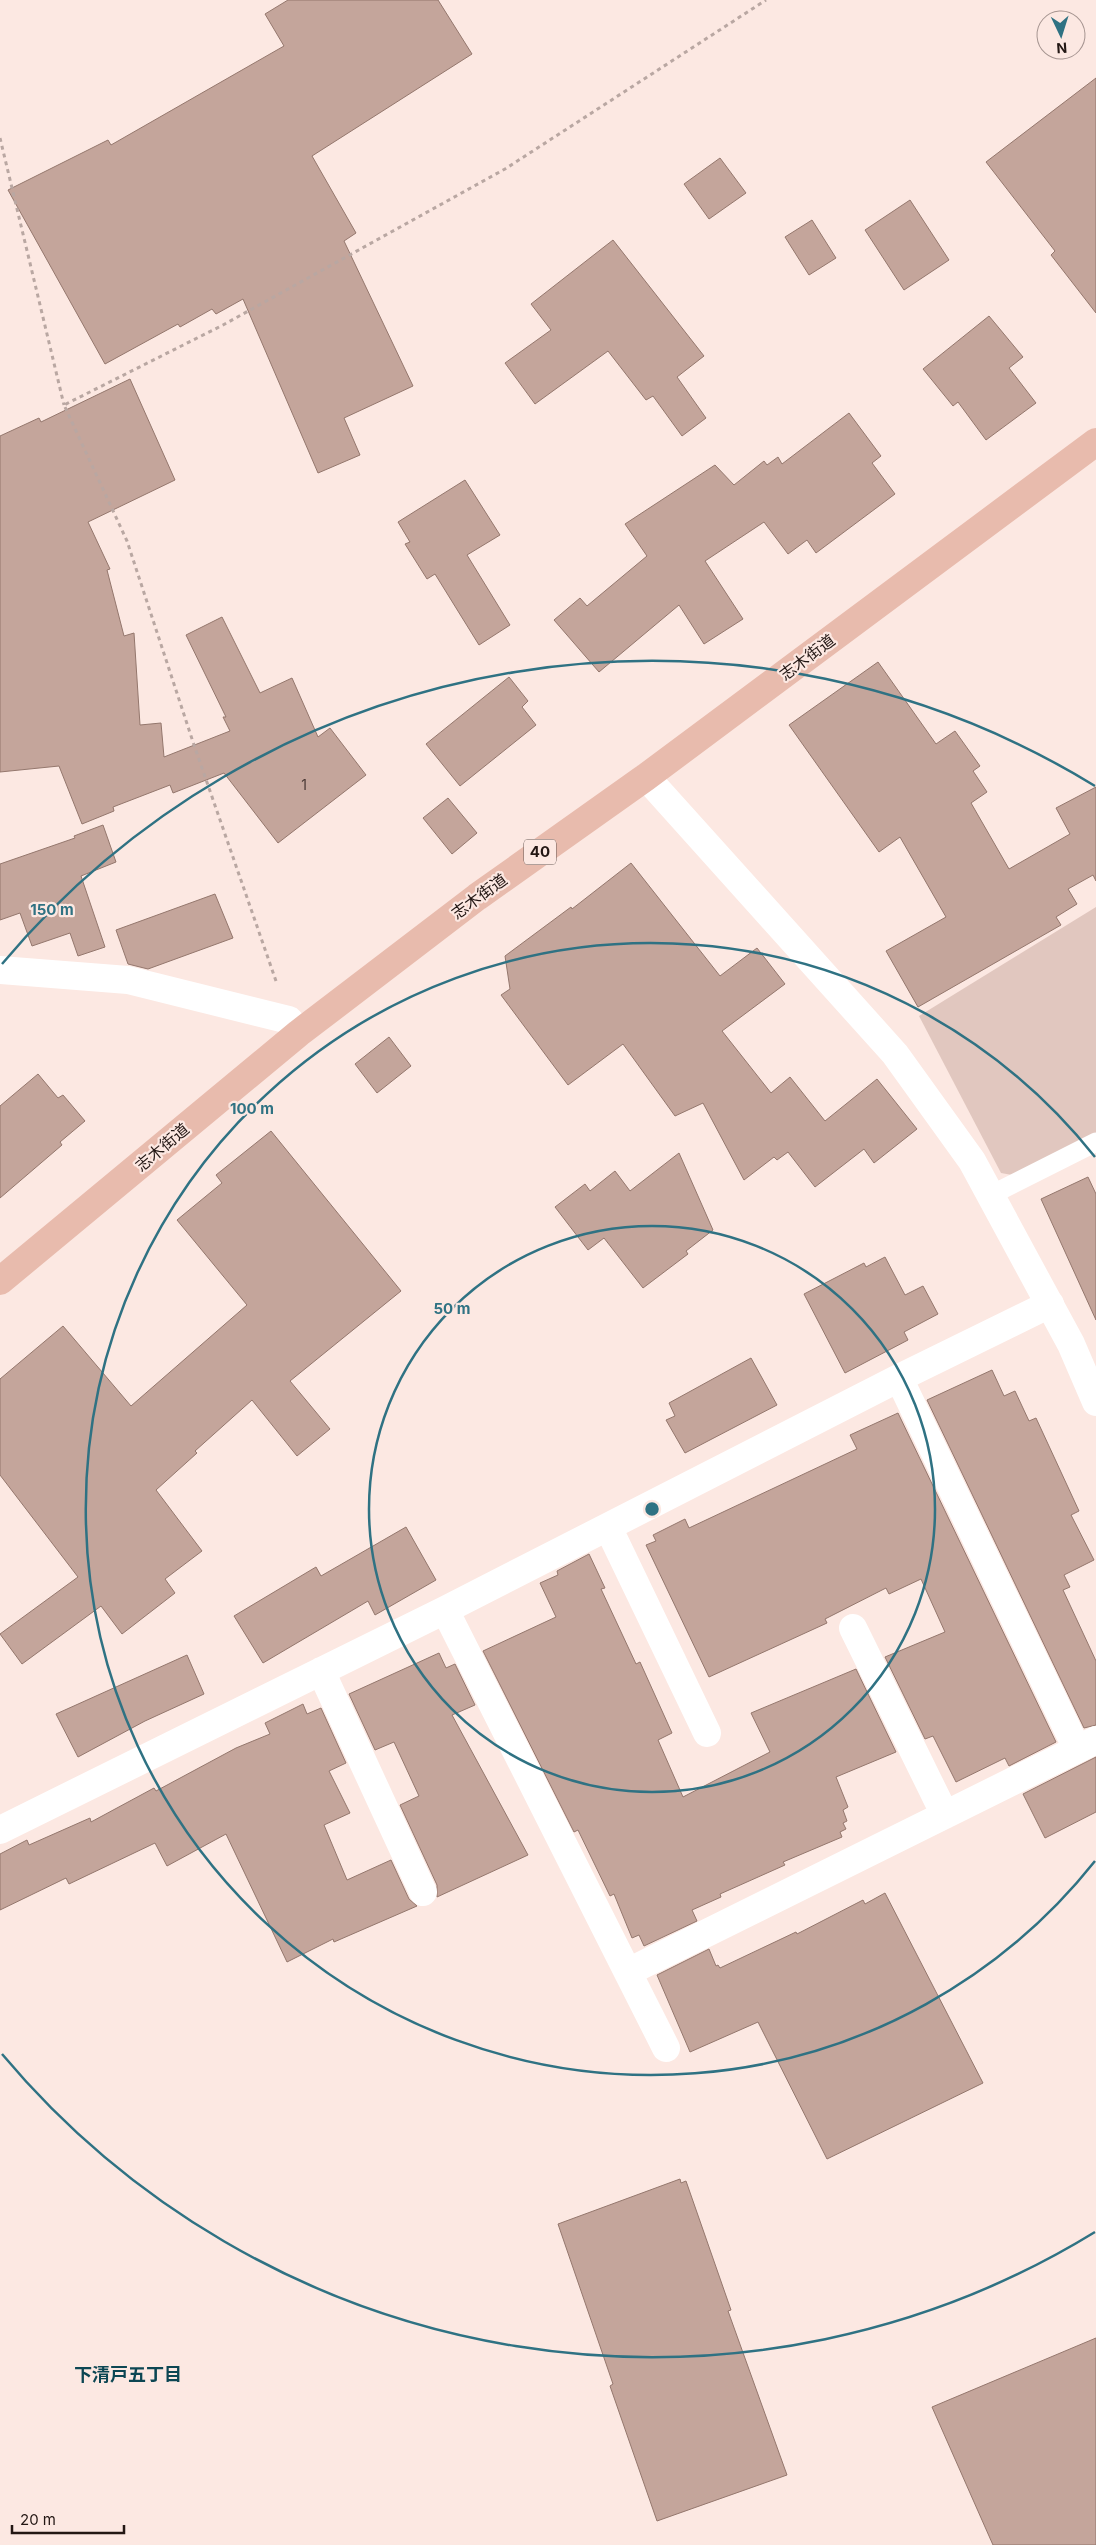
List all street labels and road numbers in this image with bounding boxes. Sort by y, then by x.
street label: 志木街道 [775,630,839,684]
road number: 40 [524,840,556,864]
street label: 志木街道 [447,869,511,923]
street label: 志木街道 [131,1119,193,1175]

